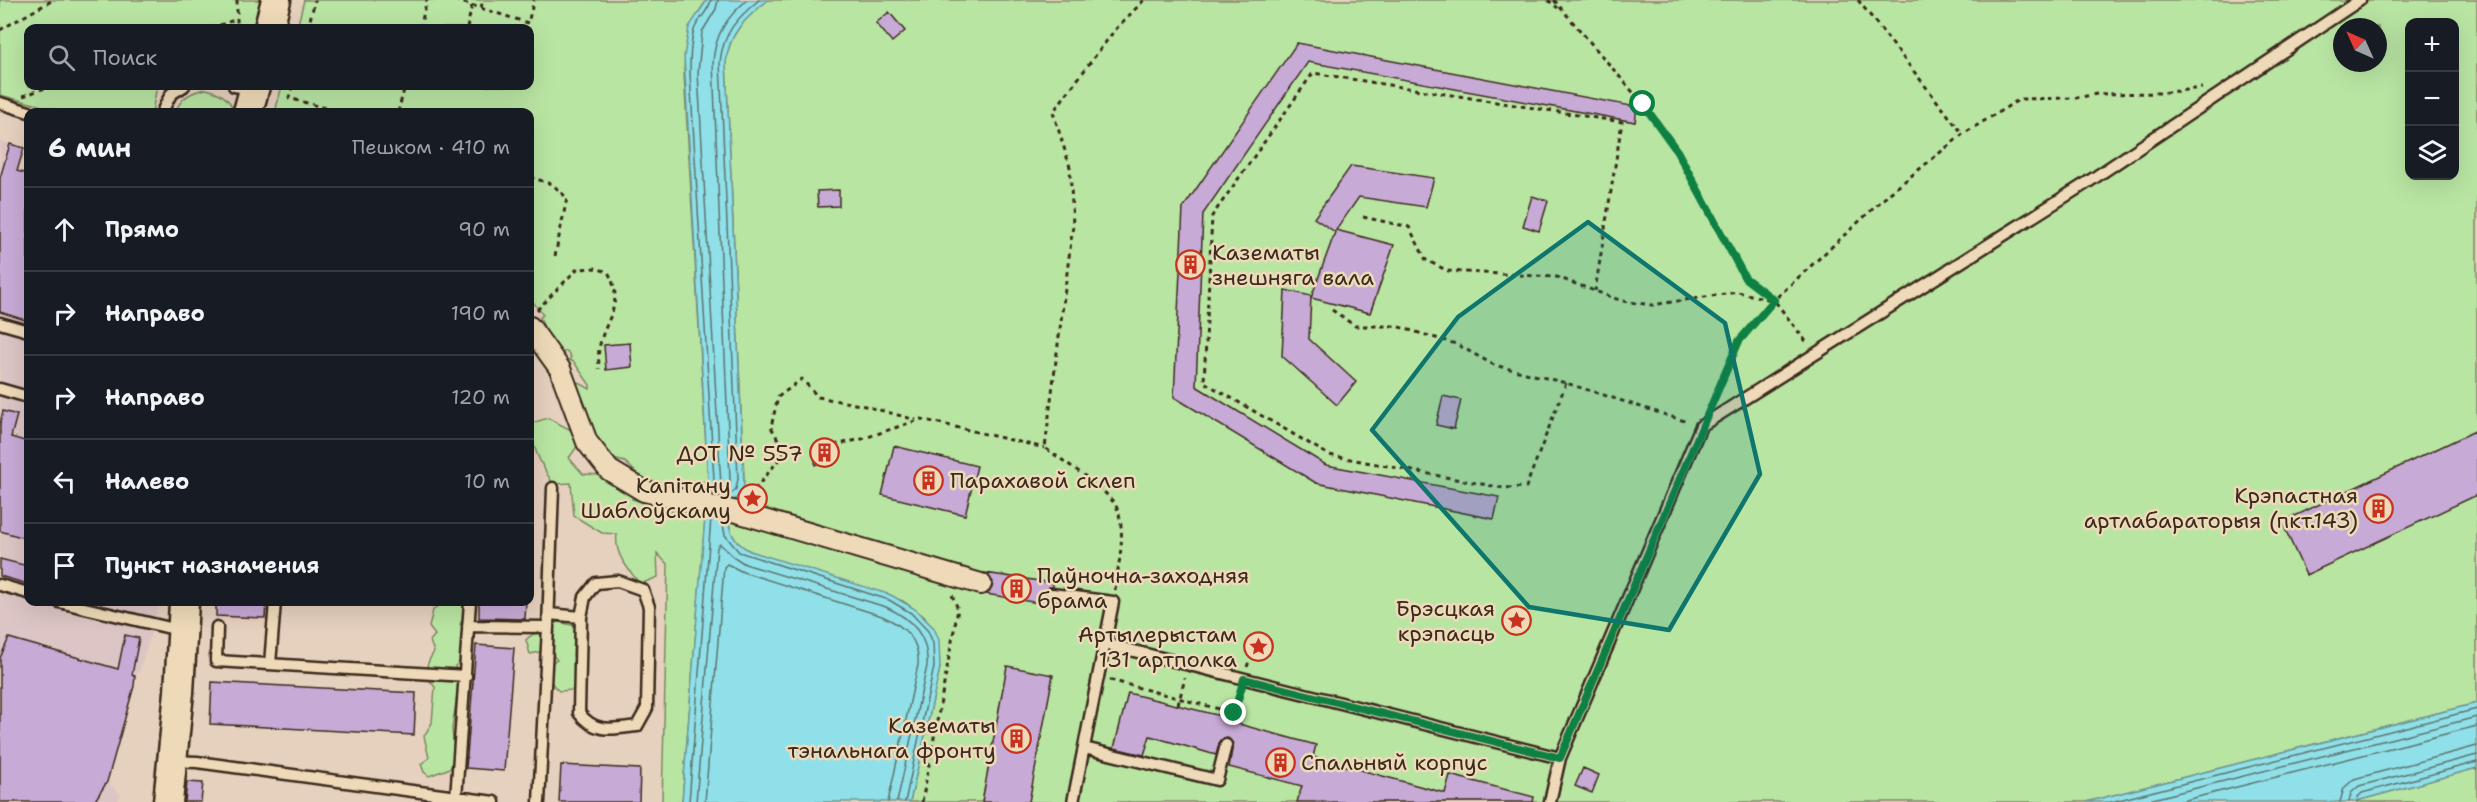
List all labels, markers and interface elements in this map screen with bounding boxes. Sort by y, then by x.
north arrow [2333,18,2387,72]
map controls [2405,18,2459,180]
button: + [2405,18,2459,72]
search box [24,24,534,90]
icon: search [45,41,78,74]
text: Поиск [93,43,157,72]
button: − [2405,72,2459,126]
route start [1629,90,1655,116]
button: layers [2405,126,2459,180]
text: 6 мин [48,130,131,165]
text: Пешком · 410 m [352,134,510,160]
icon: ahead [48,213,81,246]
text: Прямо [105,215,179,244]
text: 90 m [458,216,510,242]
place label: Казематы знешняга вала [1212,238,1374,292]
building icon: Казематы знешняга вала [1175,249,1207,281]
icon: right [48,297,81,330]
text: Направо [105,299,205,328]
text: 190 m [451,300,510,326]
icon: right [48,381,81,414]
text: Направо [105,383,205,412]
text: 120 m [451,384,510,410]
building icon: ДОТ № 557 [808,437,840,469]
place label: ДОТ № 557 [677,439,803,468]
building icon: Парахавой склеп [913,464,945,496]
icon: left [48,465,81,498]
place label: Парахавой склеп [950,466,1136,495]
text: Налево [105,467,189,496]
text: 10 m [464,468,510,494]
place label: Капітану Шаблоўскаму [580,471,731,525]
place label: Крэпастная артлабараторыя (пкт.143) [2084,481,2358,535]
place icon: Капітану Шаблоўскаму [736,482,768,514]
building icon: Крэпастная артлабараторыя (пкт.143) [2363,492,2395,524]
icon: arrive [48,549,81,582]
text: Пункт назначения [105,551,319,580]
place label: Паўночна-заходняя брама [1037,561,1249,615]
building icon: Паўночна-заходняя брама [1000,572,1032,604]
place label: Брэсцкая крэпасць [1395,594,1495,648]
place icon: Брэсцкая крэпасць [1500,605,1532,637]
place label: Артылерыстам 131 артполка [1078,620,1237,674]
place icon: Артылерыстам 131 артполка [1242,631,1274,663]
route end [1220,699,1246,725]
place label: Казематы тэнальнага фронту [787,711,996,765]
building icon: Казематы тэнальнага фронту [1001,722,1033,754]
building icon: Спальный корпус [1264,746,1296,778]
place label: Спальный корпус [1301,748,1488,777]

